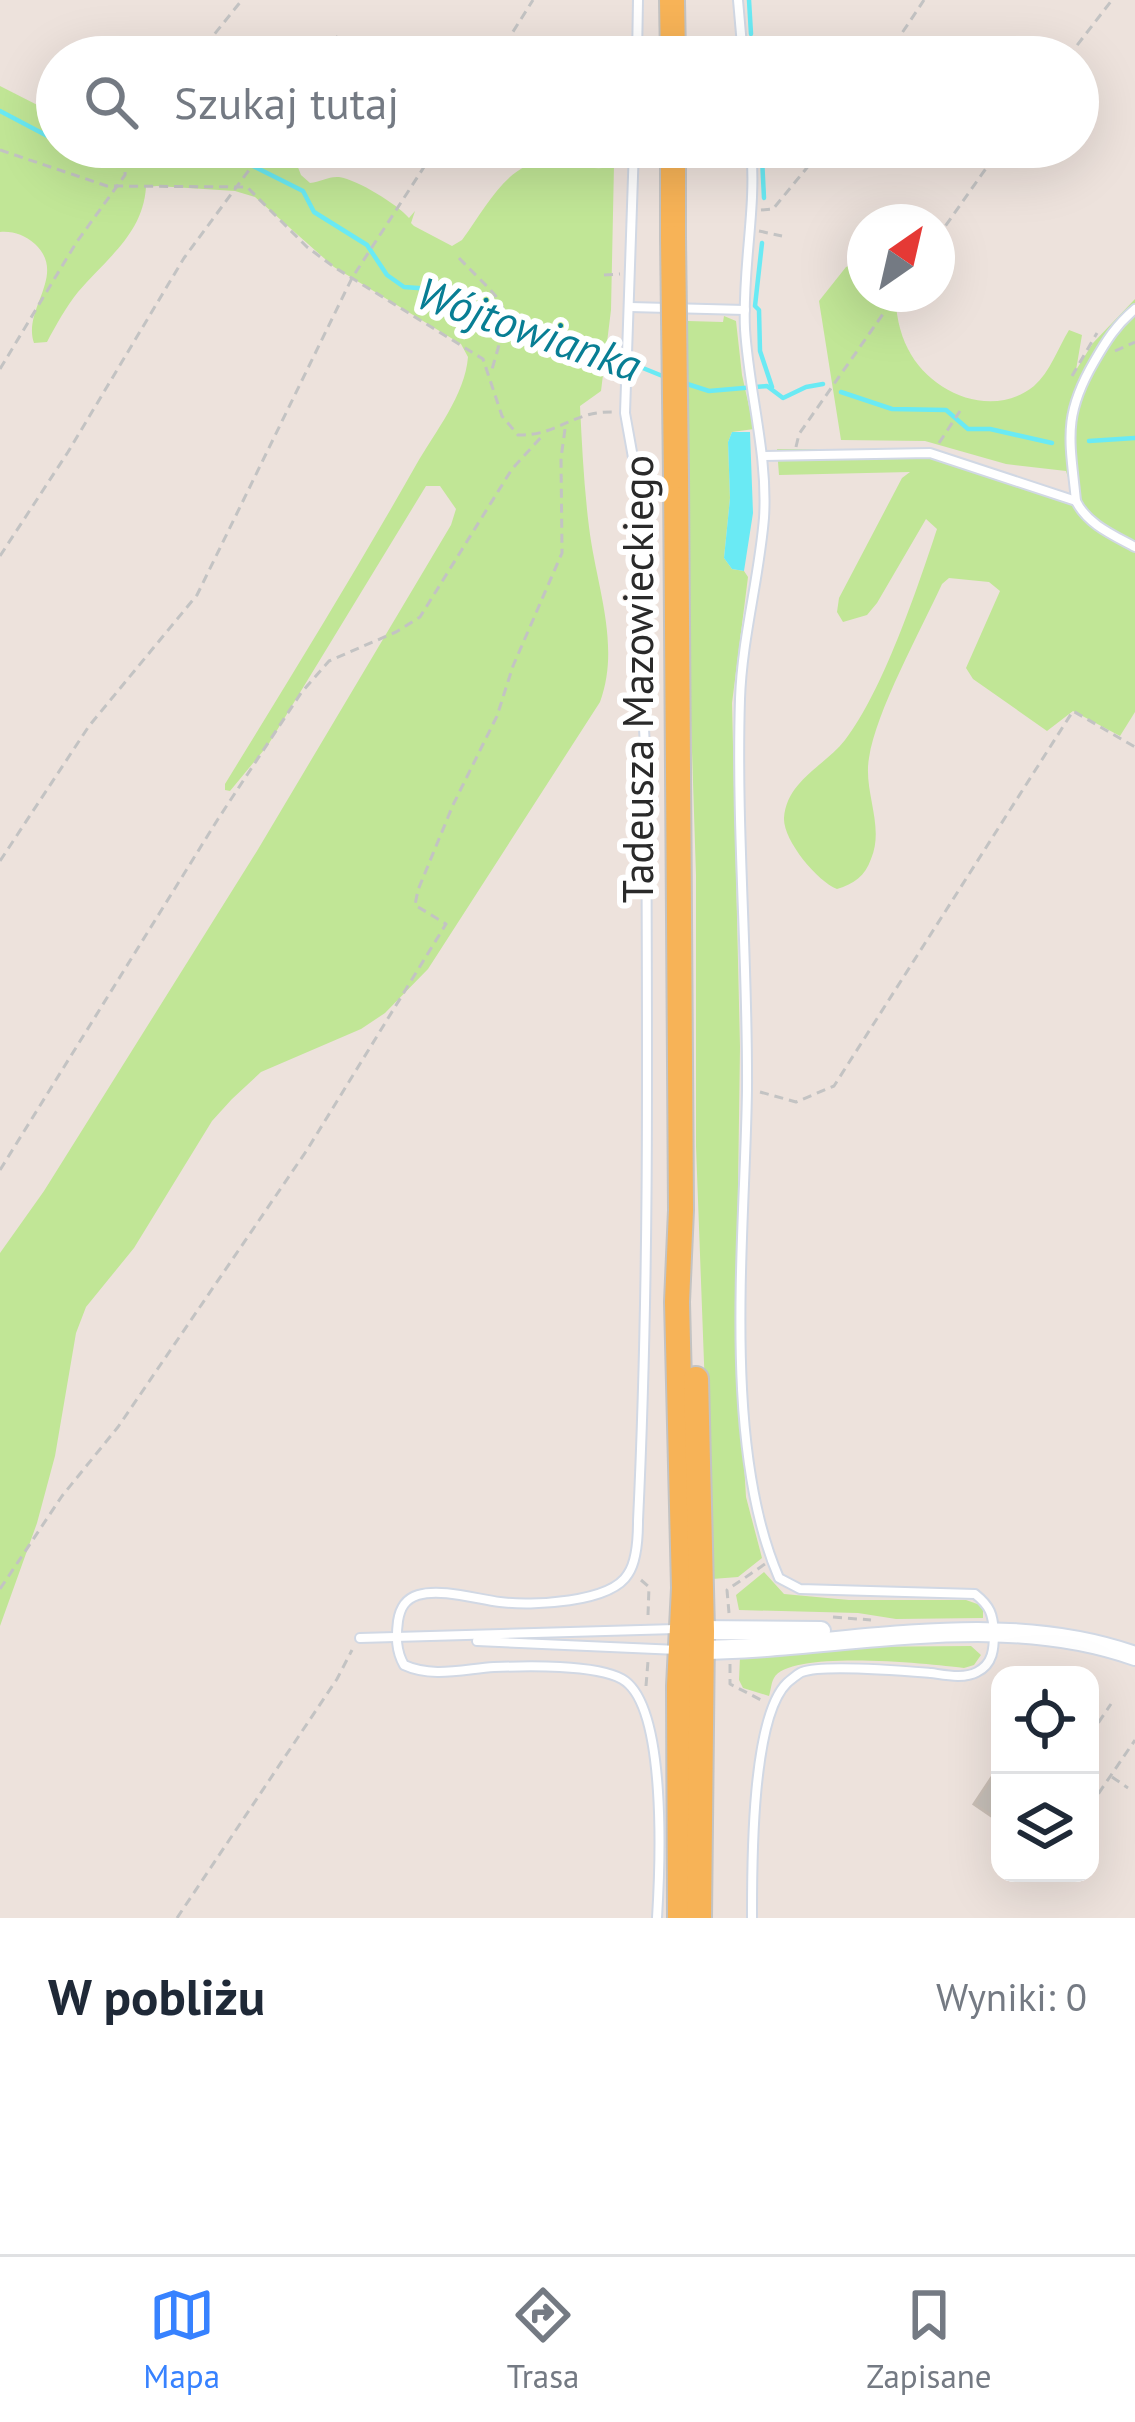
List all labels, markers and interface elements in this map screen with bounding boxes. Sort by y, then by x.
search box [36,36,1099,168]
icon: search [78,69,144,135]
text: Szukaj tutaj [174,73,399,131]
north arrow [847,204,955,312]
water label: Wójtowianka [410,263,649,393]
street label: Tadeusza Mazowieckiego [610,455,665,903]
map controls [991,1666,1099,1882]
button: locate [991,1666,1099,1774]
button: layers [991,1774,1099,1882]
text: W pobliżu [48,1963,265,2029]
text: Wyniki: 0 [936,1971,1087,2022]
tab: Mapa [143,2282,220,2397]
tab: Trasa [507,2282,579,2397]
tab: Zapisane [866,2282,992,2397]

